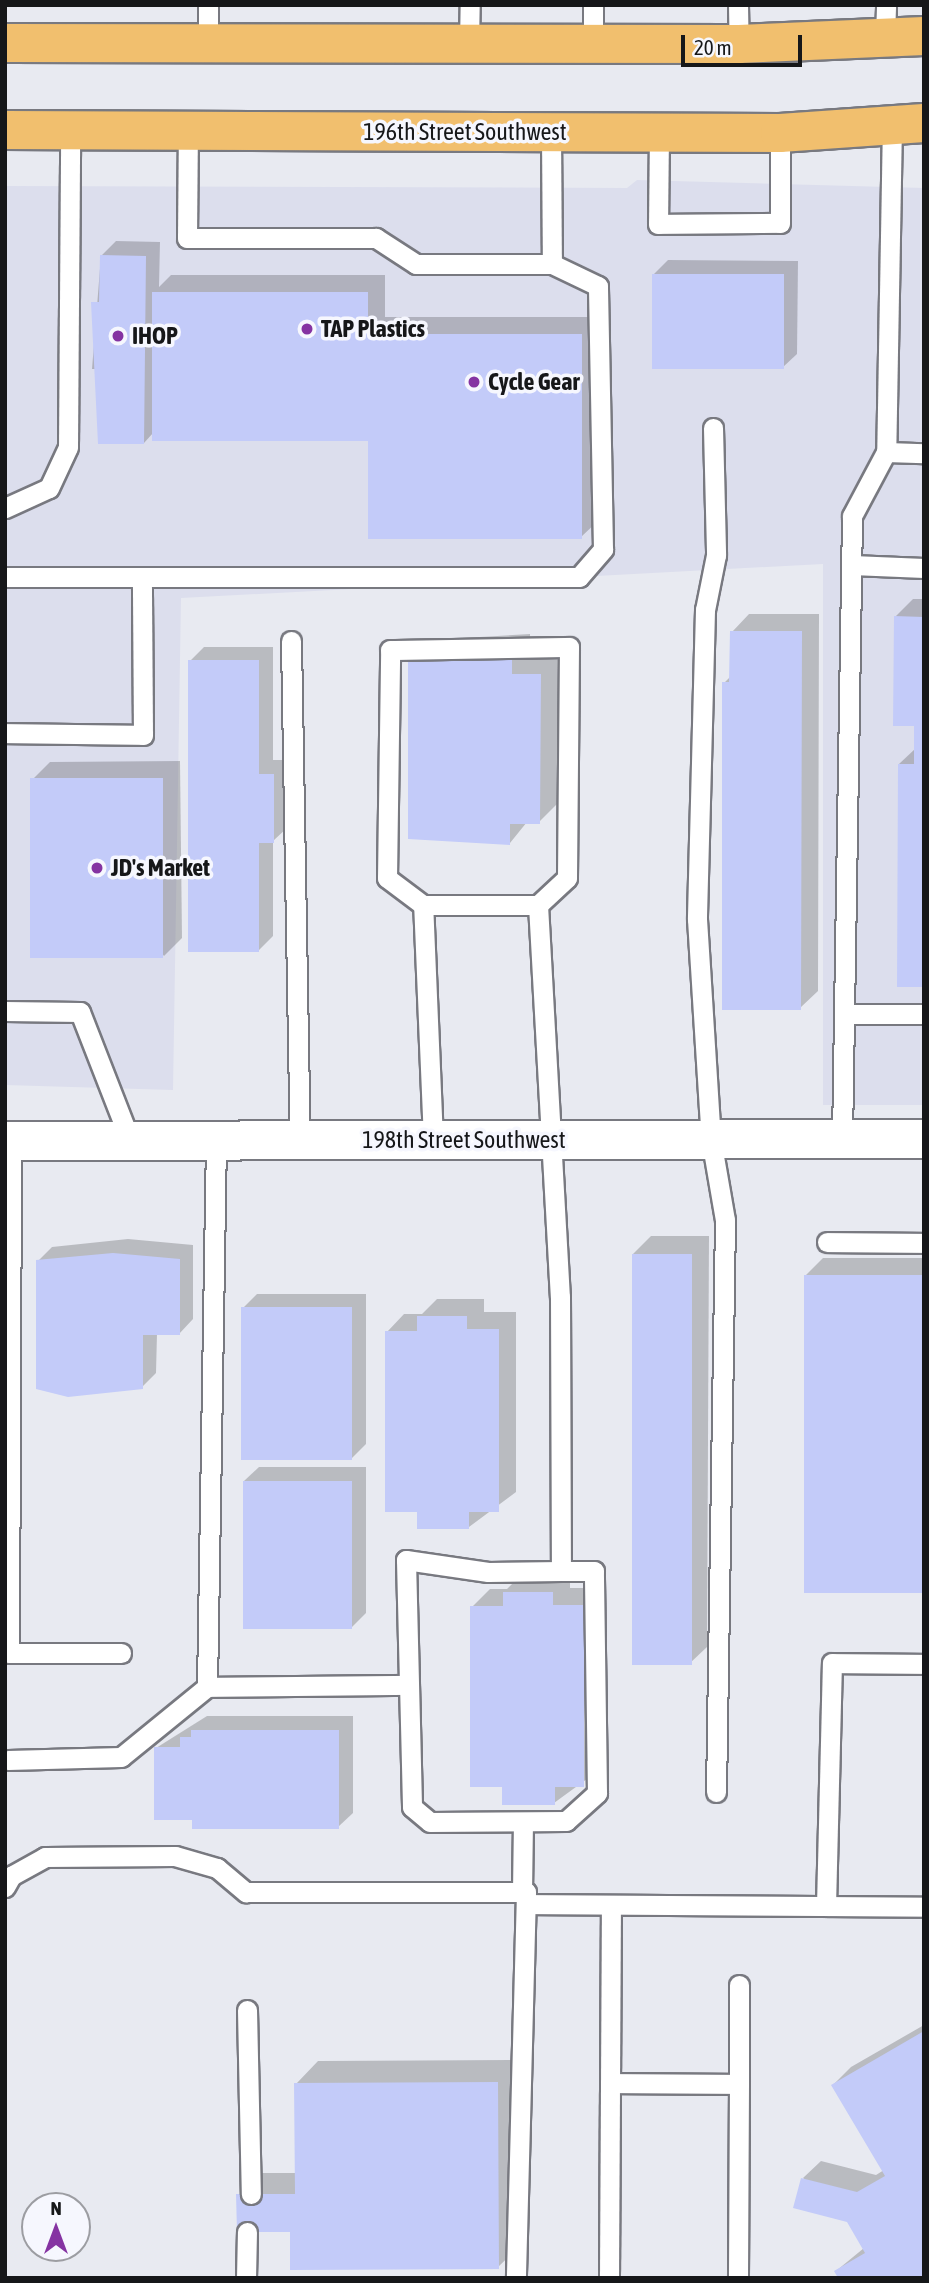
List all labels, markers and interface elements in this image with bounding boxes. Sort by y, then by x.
scale bar [684,21,805,65]
text: 20 m [694,35,732,59]
street label: 196th Street Southwest [363,118,567,146]
place label: TAP Plastics [321,315,425,343]
marker: TAP Plastics [299,321,315,337]
place label: IHOP [132,322,178,350]
marker: IHOP [110,328,126,344]
place label: Cycle Gear [488,368,579,396]
marker: Cycle Gear [466,374,482,390]
place label: JD's Market [111,854,210,882]
marker: JD's Market [89,860,105,876]
street label: 198th Street Southwest [362,1126,566,1154]
north arrow [21,2192,91,2262]
text: N [50,2197,62,2219]

